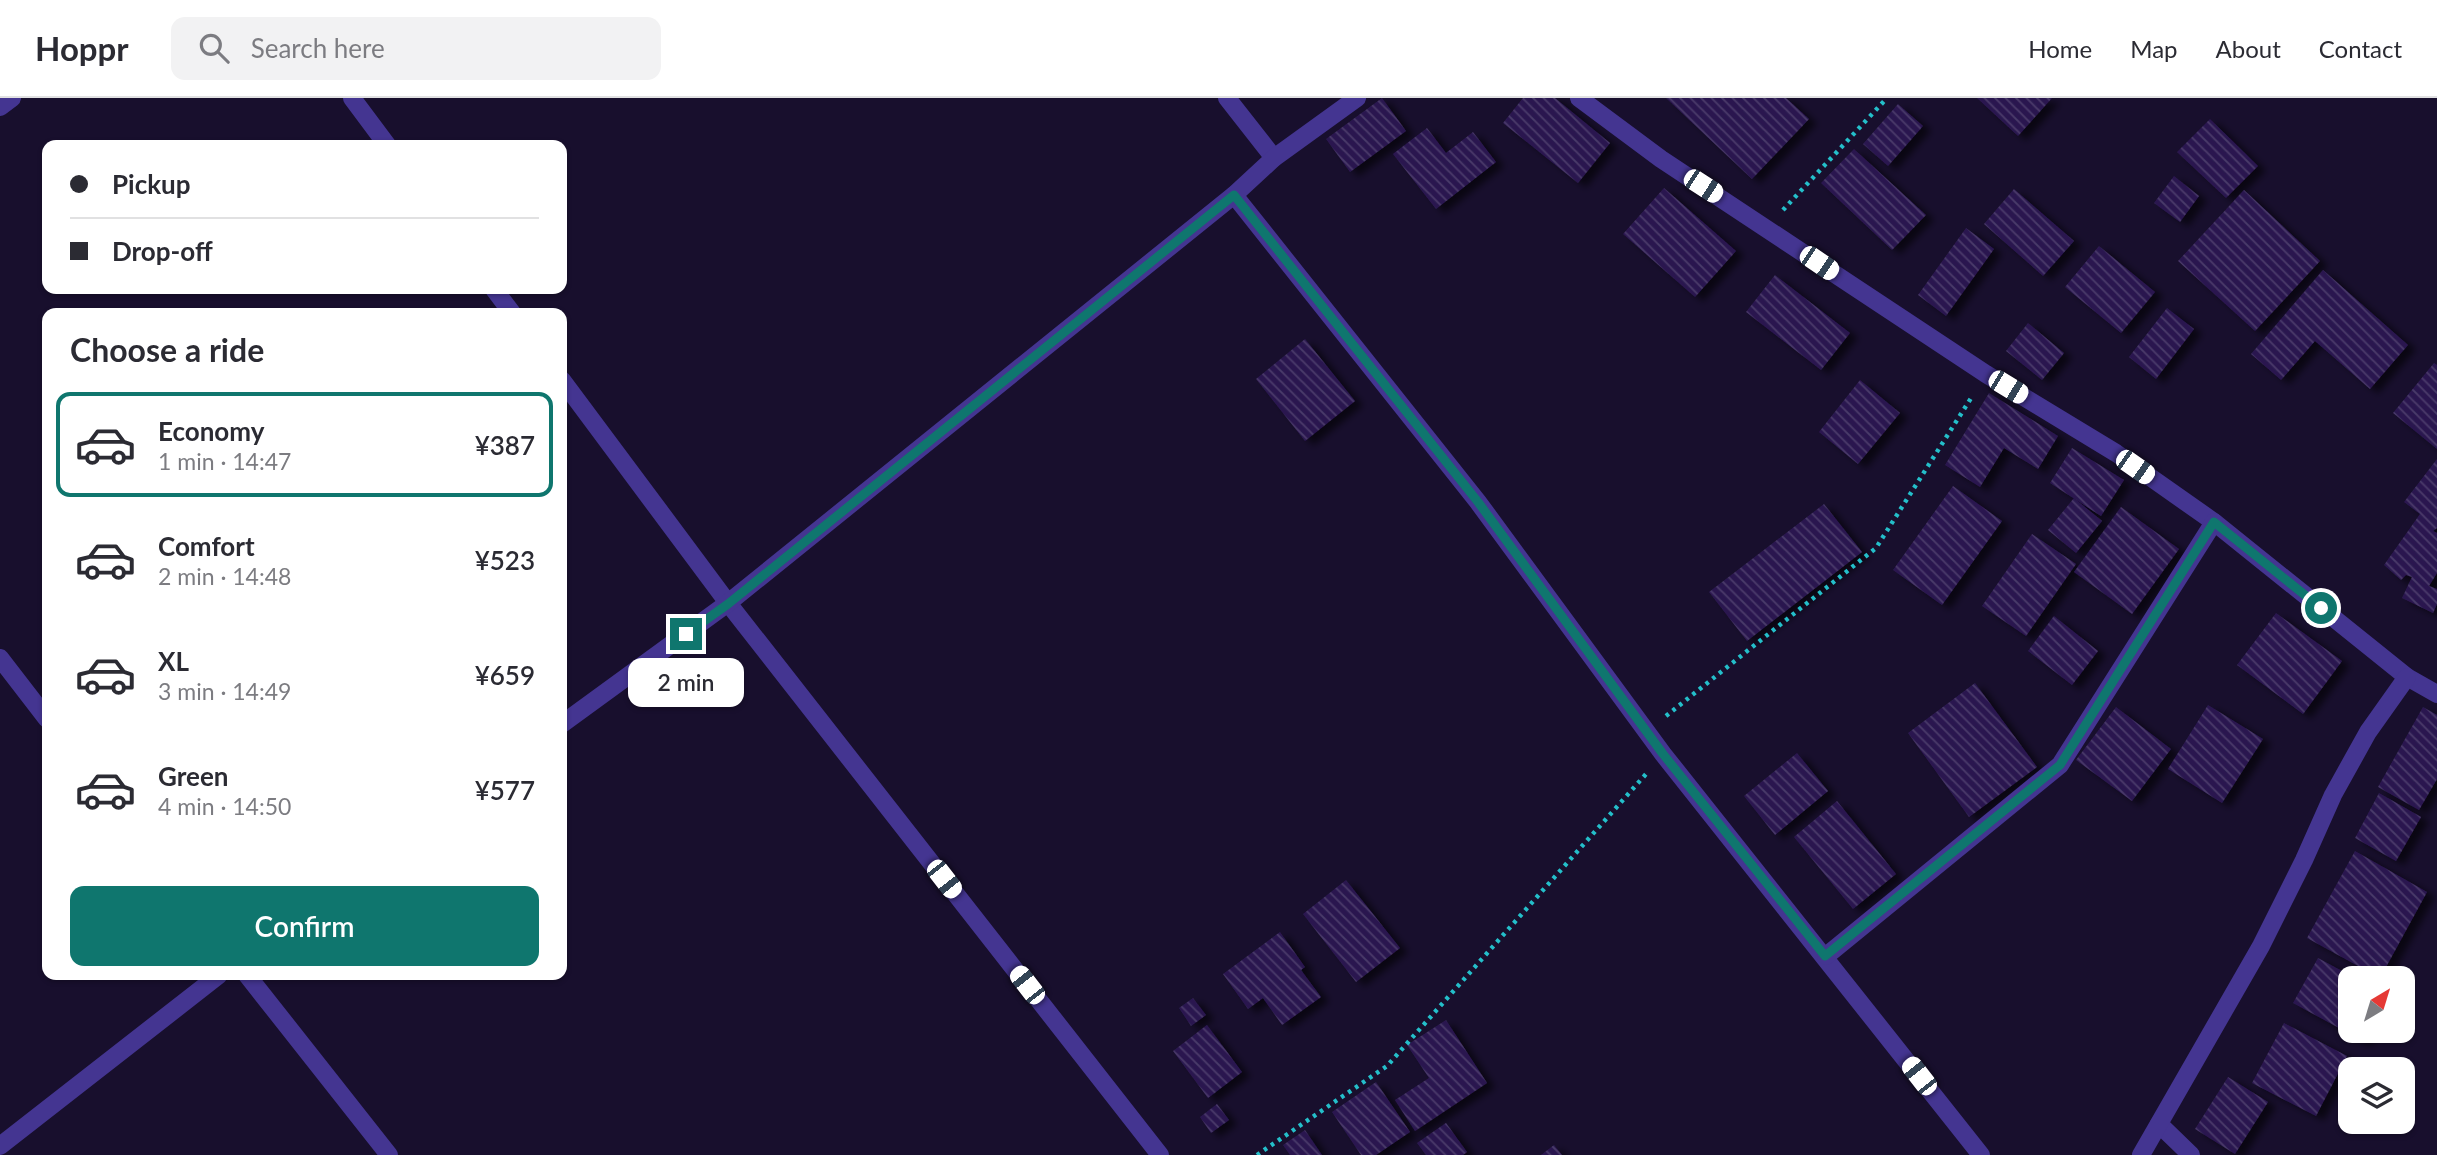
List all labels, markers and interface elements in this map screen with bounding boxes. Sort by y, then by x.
search box [171,17,661,80]
text: Hoppr [35,28,129,68]
icon: search [195,29,233,67]
text: Search here [251,32,385,64]
text: Home [2028,34,2092,63]
text: Map [2130,34,2178,63]
text: About [2216,34,2281,63]
text: Contact [2319,34,2402,63]
car [1680,166,1727,206]
text: Pickup [112,168,191,200]
text: Drop-off [112,235,213,267]
car [1796,243,1843,283]
text: Choose a ride [70,330,264,369]
car [1985,367,2032,407]
icon: car [74,413,137,476]
text: Economy [158,415,264,447]
text: ¥387 [475,429,535,461]
car [2112,446,2159,488]
text: 1 min · 14:47 [158,447,291,475]
icon: car [74,528,137,591]
text: Comfort [158,530,255,562]
text: ¥523 [475,544,535,576]
text: 2 min · 14:48 [158,562,291,590]
route start [2305,592,2337,624]
route end [670,618,702,650]
icon: car [74,643,137,706]
text: XL [158,645,189,677]
callout: 2 min [628,658,744,708]
text: ¥659 [475,659,535,691]
text: 2 min [658,668,714,696]
text: 3 min · 14:49 [158,677,291,705]
icon: car [74,758,137,821]
text: Green [158,760,228,792]
text: ¥577 [475,774,535,806]
text: 4 min · 14:50 [158,792,291,820]
car [923,856,966,902]
button: Confirm [70,886,539,966]
car [1006,962,1049,1008]
north arrow [2338,966,2415,1043]
map controls [2338,966,2415,1134]
car [1898,1053,1941,1099]
button: layers [2338,1057,2415,1134]

